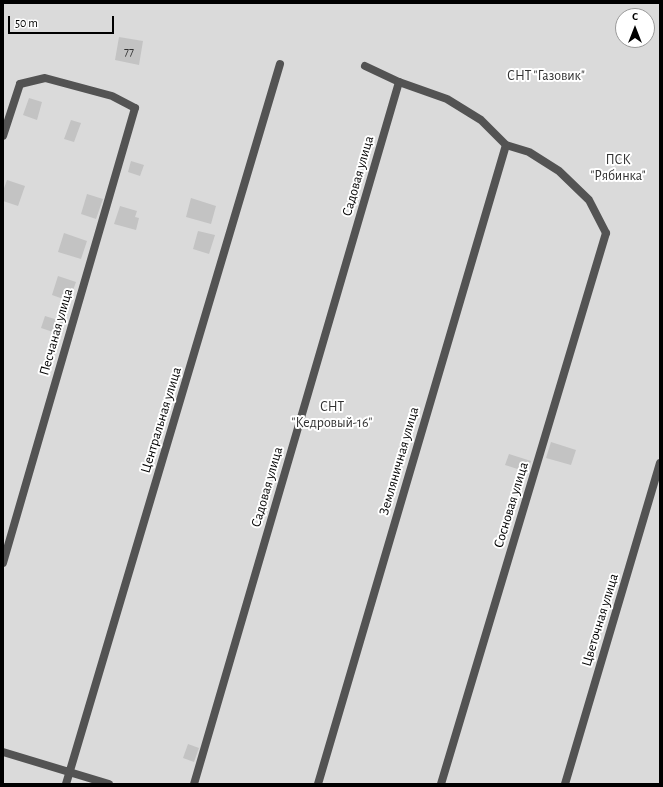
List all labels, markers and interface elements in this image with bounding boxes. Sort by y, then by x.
scale bar [10,8,116,34]
north arrow [615,8,655,48]
text: С [632,11,638,22]
text: 50 m [15,17,38,29]
house number: 77 [124,44,134,58]
park label: СНТ "Газовик" [507,68,585,84]
street label: Садовая улица [339,134,377,218]
park label: ПСК "Рябинка" [590,152,646,184]
street label: Песчаная улица [36,287,76,377]
street label: Центральная улица [137,365,185,475]
park label: СНТ "Кедровый-16" [292,399,372,432]
street label: Земляничная улица [375,405,423,517]
street label: Садовая улица [248,445,286,529]
street label: Сосновая улица [490,460,532,550]
street label: Цветочная улица [578,571,622,669]

